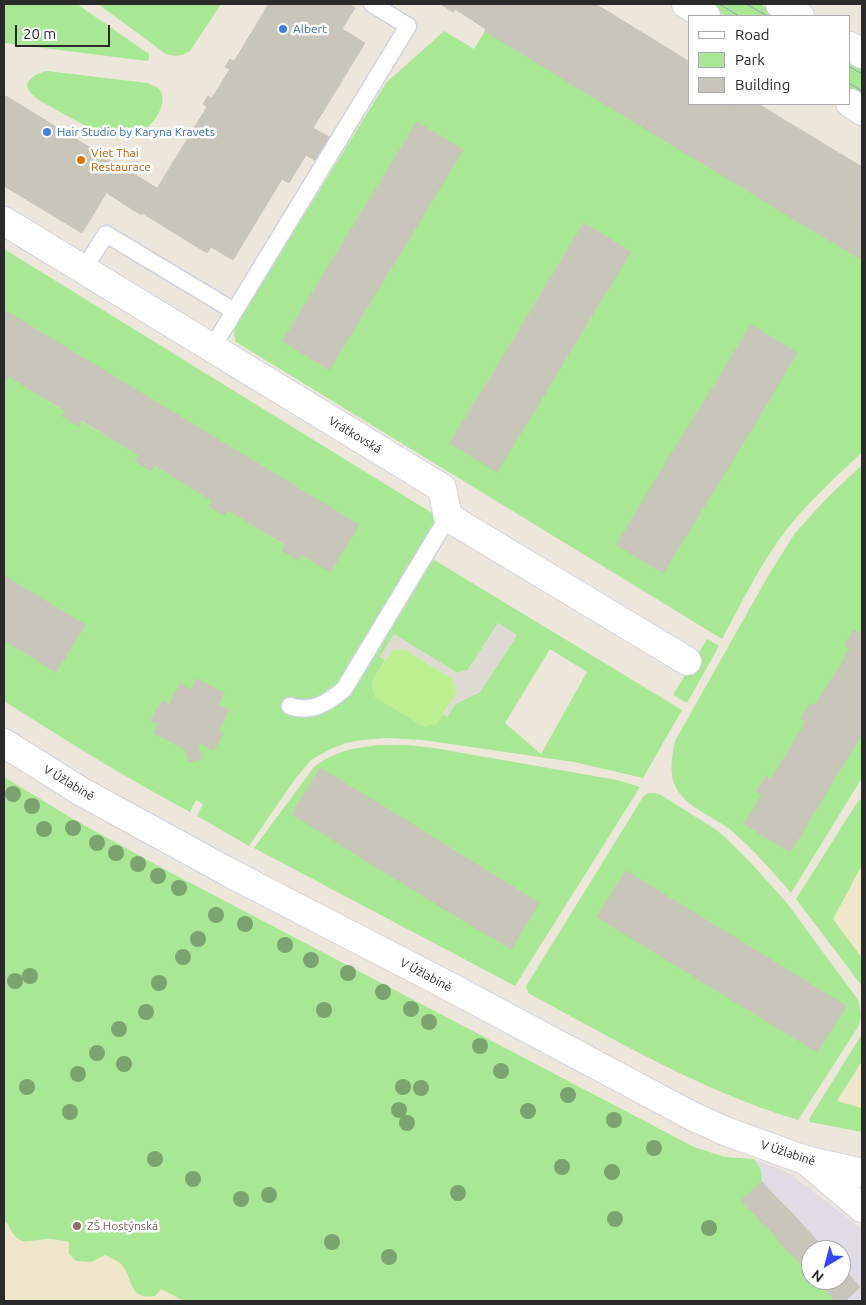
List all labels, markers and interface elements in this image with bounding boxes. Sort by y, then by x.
scale bar [18,15,112,47]
legend [688,15,851,105]
place label: Albert [293,22,327,36]
marker: Albert [277,23,289,35]
text: 20 m [23,25,56,42]
text: Road [735,26,770,43]
text: Park [735,51,765,68]
text: Building [735,76,790,93]
place label: Hair Studio by Karyna Kravets [57,125,215,139]
marker: Hair Studio by Karyna Kravets [41,126,53,138]
place label: Viet Thai Restaurace [91,146,151,174]
marker: Viet Thai Restaurace [75,154,87,166]
street label: Vrátkovská [326,414,384,456]
street label: V Úžlabině [41,762,97,804]
street label: V Úžlabině [398,955,454,995]
street label: V Úžlabině [759,1137,817,1169]
place label: ZŠ Hostýnská [87,1219,158,1233]
marker: ZŠ Hostýnská [71,1220,83,1232]
north arrow [801,1240,851,1290]
text: N [809,1267,827,1286]

